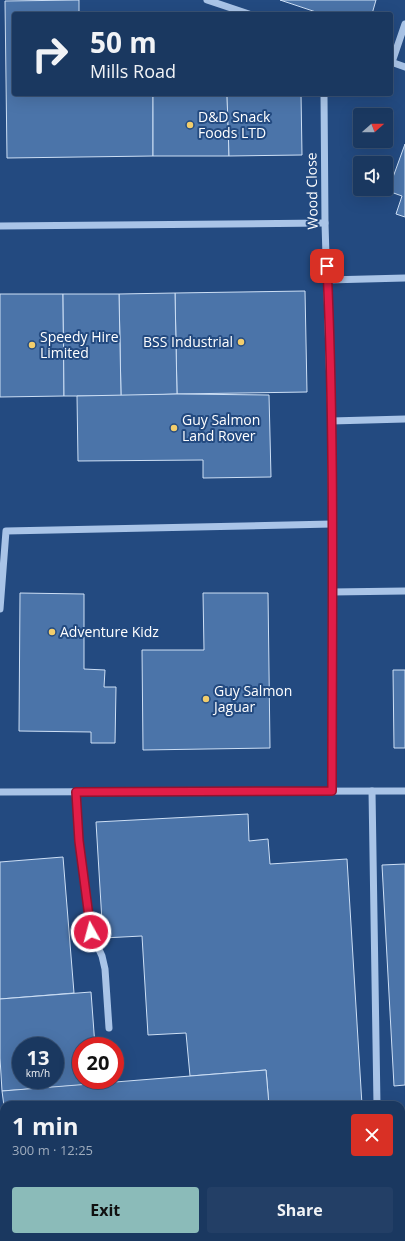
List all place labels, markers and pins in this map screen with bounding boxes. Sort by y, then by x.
place label: D&D Snack Foods LTD [198,107,271,142]
marker: D&D Snack Foods LTD [185,120,195,130]
pin [310,249,344,283]
place label: Speedy Hire Limited [40,327,119,362]
place label: BSS Industrial [143,332,233,351]
marker: BSS Industrial [236,337,246,347]
marker: Speedy Hire Limited [27,340,37,350]
place label: Guy Salmon Land Rover [182,410,260,445]
marker: Guy Salmon Land Rover [169,423,179,433]
place label: Adventure Kidz [60,622,159,641]
marker: Adventure Kidz [47,627,57,637]
place label: Guy Salmon Jaguar [212,681,292,716]
marker: Guy Salmon Jaguar [201,694,211,704]

